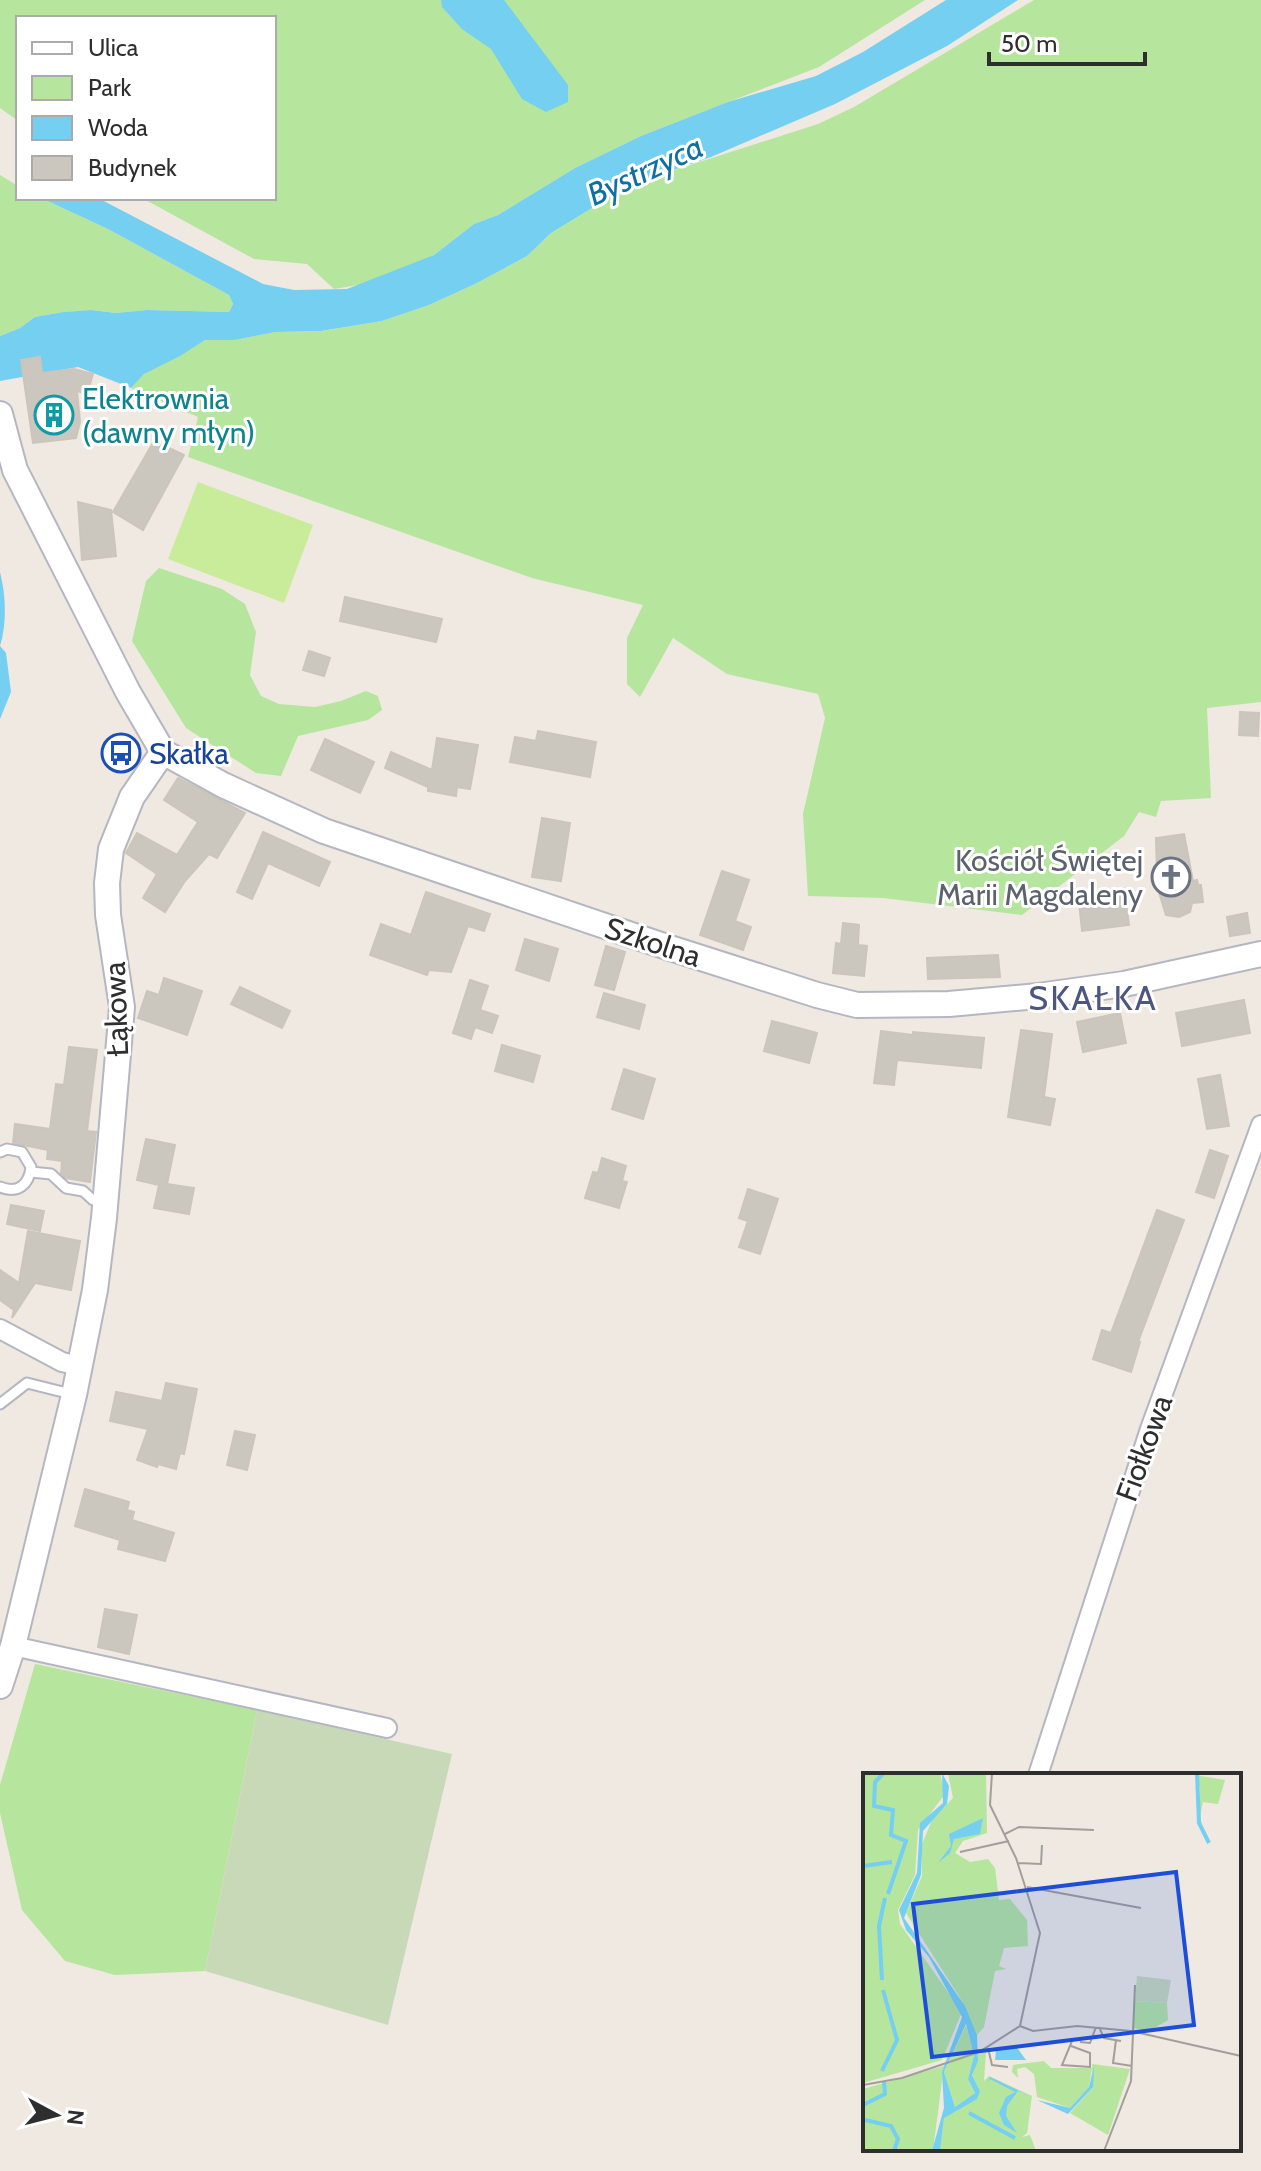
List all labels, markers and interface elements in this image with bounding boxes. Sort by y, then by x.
legend [16,16,276,200]
scale bar [989,16,1145,66]
text: 50 m [1001,29,1057,58]
text: Ulica [88,33,139,62]
text: Park [88,73,131,102]
text: Woda [88,113,148,142]
water label: Bystrzyca [581,126,709,214]
text: Budynek [88,153,177,182]
place label: Elektrownia (dawny młyn) [82,380,255,451]
building icon: Elektrownia (dawny młyn) [33,394,75,436]
bus stop icon: Skałka [100,732,142,774]
place label: Skałka [149,735,229,772]
place label: Kościół Świętej Marii Magdaleny [937,842,1143,913]
church icon: Kościół Świętej Marii Magdaleny [1150,856,1192,898]
street label: Szkolna [600,909,706,975]
street label: Łąkowa [96,960,136,1057]
district label: SKAŁKA [1028,977,1158,1019]
street label: Fiołkowa [1108,1389,1180,1506]
inset map [863,1773,1241,2151]
north arrow [16,2075,96,2155]
text: N [61,2108,90,2127]

